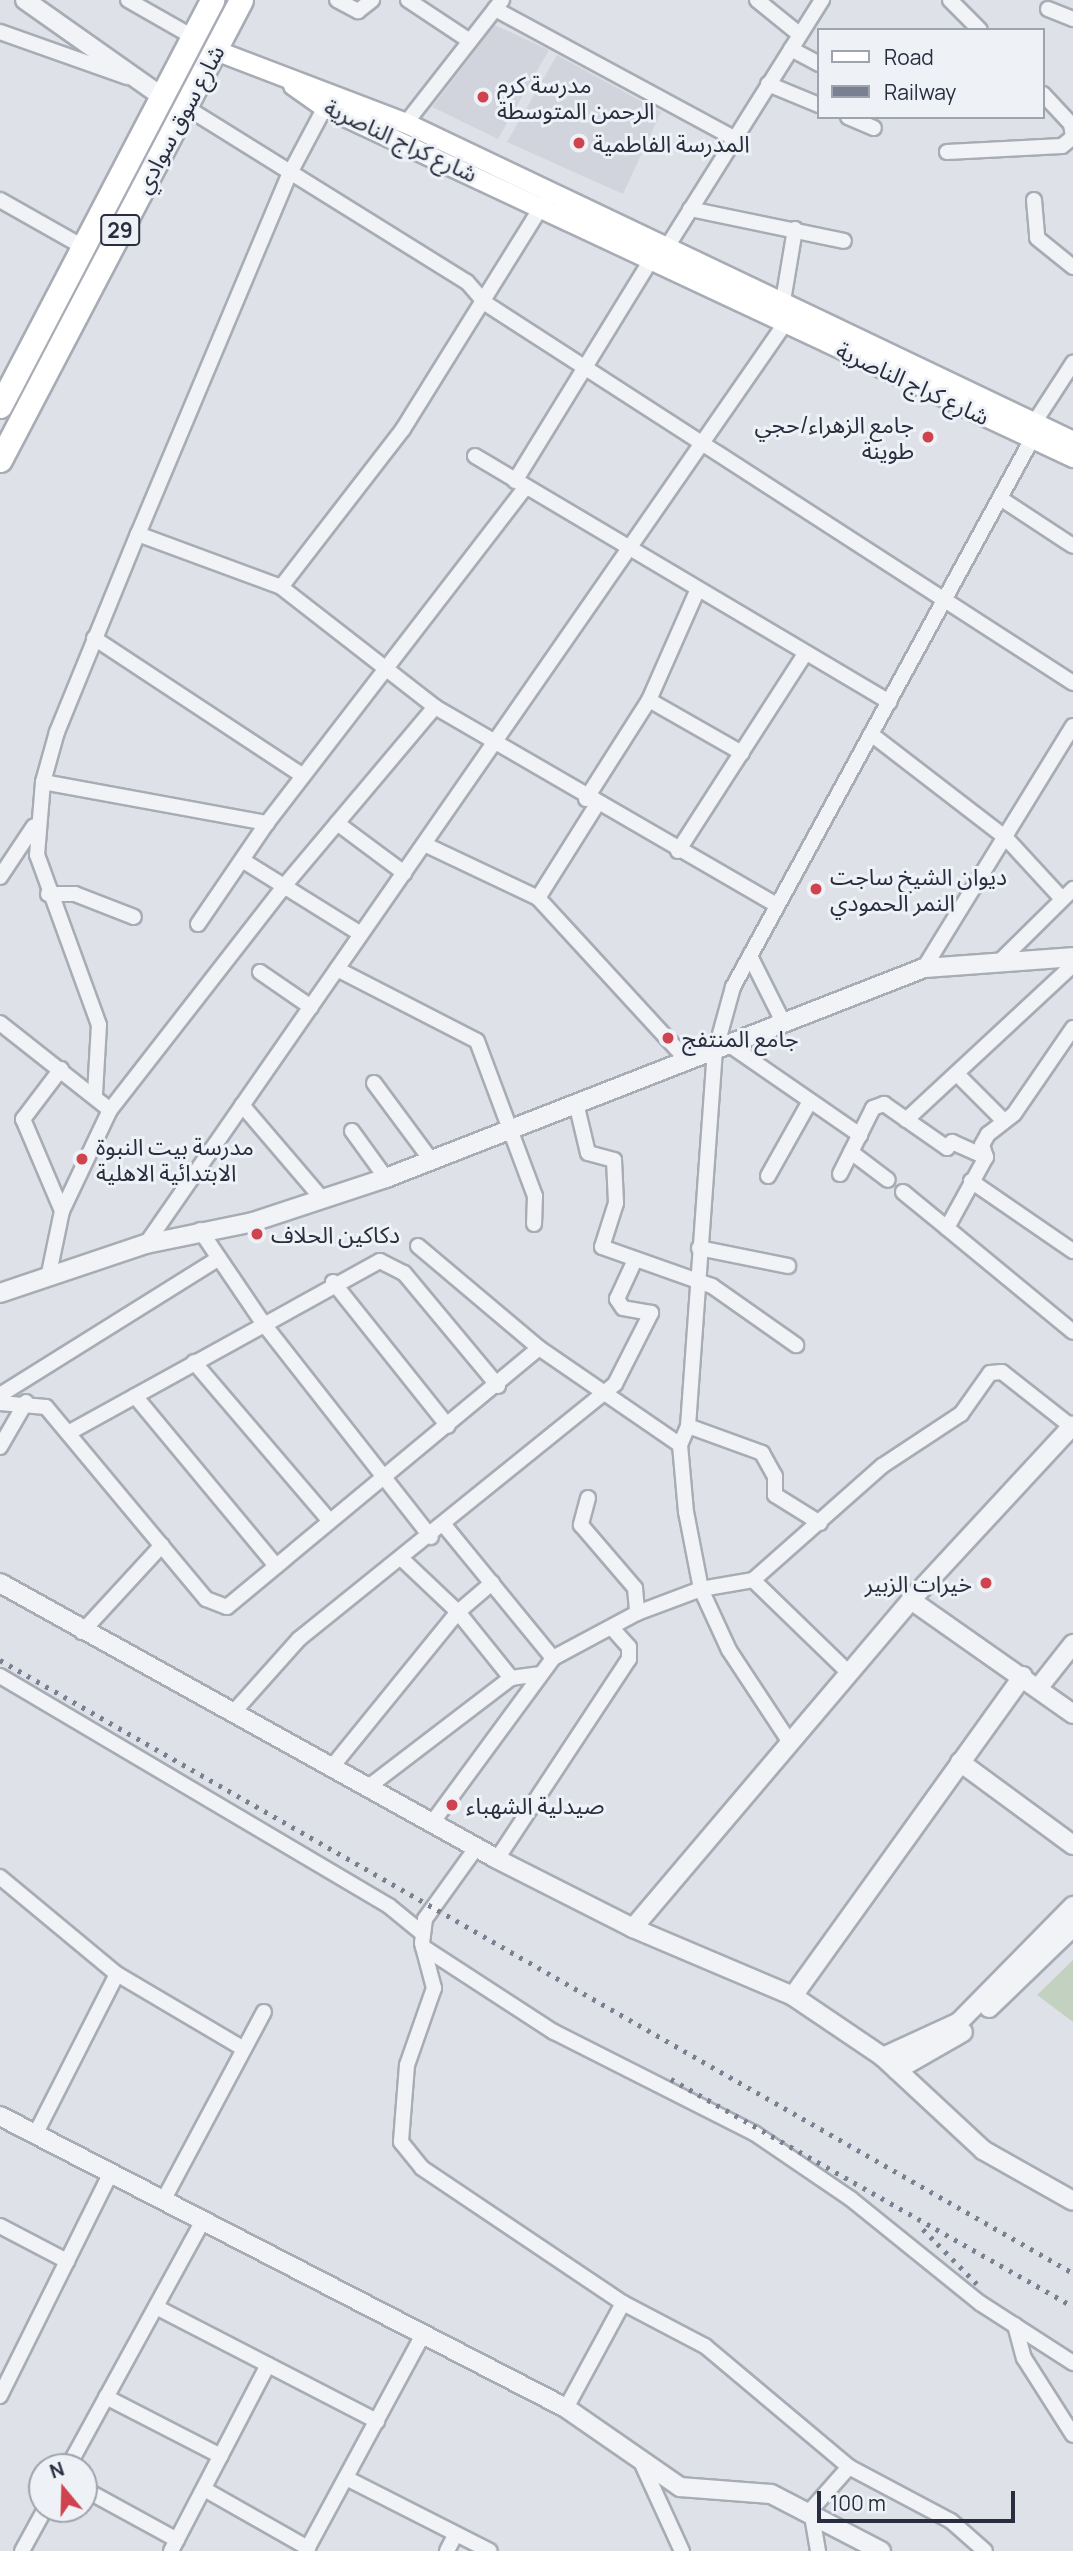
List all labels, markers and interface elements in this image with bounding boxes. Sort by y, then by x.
legend [818,28,1045,119]
street label: شارع سوق سوادي [128,40,230,198]
text: Road [884,43,934,71]
place label: مدرسة كرم الرحمن المتوسطة [497,70,655,124]
text: Railway [884,78,956,106]
marker: مدرسة كرم الرحمن المتوسطة [475,89,491,105]
street label: شارع كراج الناصرية [320,93,482,187]
place label: المدرسة الفاطمية [593,129,750,157]
marker: المدرسة الفاطمية [571,135,587,151]
road number: 29 [99,212,141,247]
street label: شارع كراج الناصرية [832,336,994,430]
place label: جامع الزهراء/حجي طوينة [755,410,914,464]
marker: جامع الزهراء/حجي طوينة [920,429,936,445]
place label: ديوان الشيخ ساجت النمر الحمودي [830,862,1007,916]
marker: ديوان الشيخ ساجت النمر الحمودي [808,881,824,897]
place label: جامع المنتفج [682,1024,799,1052]
marker: جامع المنتفج [660,1030,676,1046]
place label: مدرسة بيت النبوة الابتدائية الاهلية [96,1132,254,1186]
marker: مدرسة بيت النبوة الابتدائية الاهلية [74,1151,90,1167]
place label: دكاكين الحلاف [271,1220,400,1248]
marker: دكاكين الحلاف [249,1226,265,1242]
place label: خيرات الزبير [865,1569,972,1597]
marker: خيرات الزبير [978,1575,994,1591]
place label: صيدلية الشهباء [466,1791,605,1819]
marker: صيدلية الشهباء [444,1797,460,1813]
north arrow [28,2453,98,2523]
text: N [46,2456,68,2485]
scale bar [821,2478,1019,2522]
text: 100 m [830,2489,886,2517]

